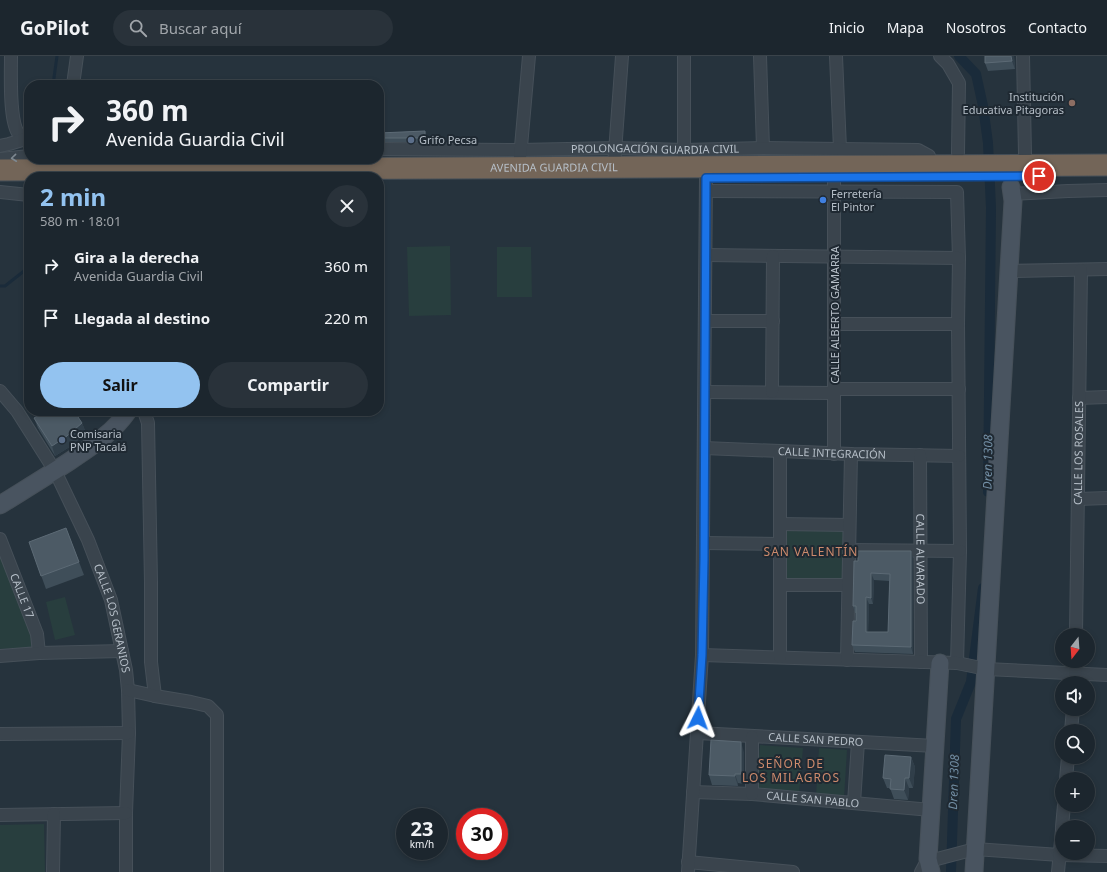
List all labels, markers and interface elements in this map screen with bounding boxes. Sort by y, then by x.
search box [113,10,393,46]
text: GoPilot [20,15,89,41]
icon: search [127,17,149,39]
text: Buscar aquí [159,18,242,38]
text: Inicio [829,18,865,37]
text: Mapa [887,18,924,37]
text: Nosotros [946,18,1006,37]
text: Contacto [1028,18,1087,37]
place label: Institución Educativa Pitagoras [963,89,1064,117]
text: 360 m [106,91,189,129]
icon: right [40,96,92,148]
marker: Institución Educativa Pitagoras [1067,98,1077,108]
text: Avenida Guardia Civil [106,127,285,151]
place label: Grifo Pecsa [419,132,477,147]
marker: Grifo Pecsa [406,135,416,145]
street label: PROLONGACIÓN GUARDIA CIVIL [571,140,739,157]
one-way arrow [11,153,18,162]
street label: AVENIDA GUARDIA CIVIL [490,159,618,175]
pin [1022,159,1056,193]
icon: arrive [1028,165,1050,187]
text: 2 min [40,180,106,213]
button: close [326,185,368,227]
place label: Ferretería El Pintor [831,186,882,214]
marker: Ferretería El Pintor [818,195,828,205]
text: 580 m · 18:01 [40,212,121,230]
street label: CALLE ALBERTO GAMARRA [827,245,842,384]
text: Gira a la derecha [74,247,199,267]
icon: right [40,255,62,277]
text: 360 m [324,256,368,276]
text: Avenida Guardia Civil [74,267,203,285]
icon: arrive [40,307,62,329]
text: Llegada al destino [74,308,210,328]
text: 220 m [324,308,368,328]
button: Salir [40,362,200,408]
button: Compartir [208,362,368,408]
street label: CALLE LOS ROSALES [1070,401,1086,505]
place label: Comisaria PNP Tacalá [70,426,126,454]
water label: Dren 1308 [979,434,996,490]
marker: Comisaria PNP Tacalá [57,435,67,445]
street label: CALLE INTEGRACIÓN [778,443,886,462]
street label: CALLE ALVARADO [913,514,929,604]
district label: SAN VALENTÍN [764,543,858,560]
street label: CALLE LOS GERANIOS [91,561,134,674]
street label: CALLE 17 [7,571,38,620]
north arrow [1055,628,1095,668]
map controls [1055,628,1095,860]
button: sound [1055,676,1095,716]
position arrow [677,697,719,739]
button: search [1055,724,1095,764]
street label: CALLE SAN PEDRO [768,729,864,749]
water label: Dren 1308 [944,754,963,810]
district label: SEÑOR DE LOS MILAGROS [742,755,840,786]
button: + [1055,772,1095,812]
street label: CALLE SAN PABLO [766,787,860,811]
speed limit sign: 30 [456,808,508,860]
text: 23 [411,815,433,842]
button: − [1055,820,1095,860]
text: km/h [410,837,434,851]

